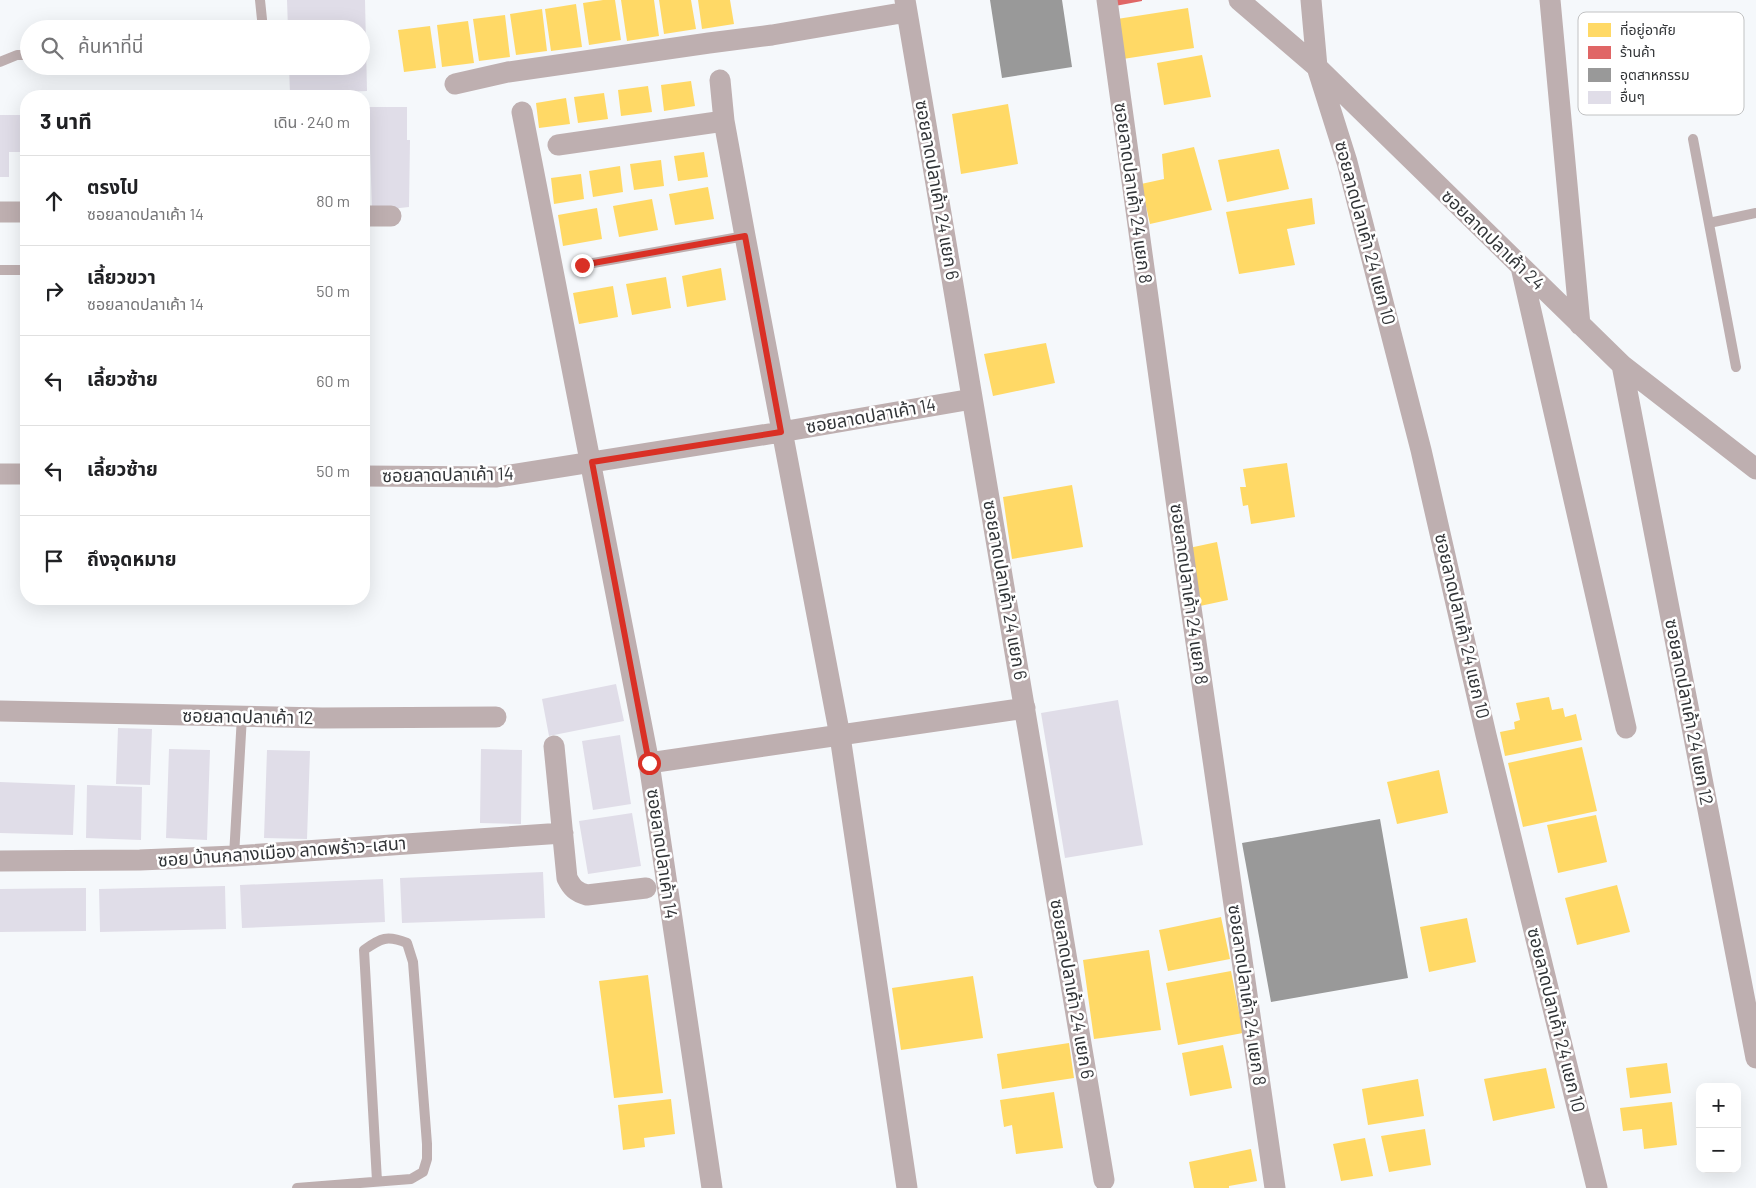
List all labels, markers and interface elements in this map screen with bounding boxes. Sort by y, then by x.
legend [1578,12,1744,115]
search box [20,20,370,75]
text: ที่อยู่อาศัย [1620,20,1676,39]
icon: search [38,34,66,62]
text: ค้นหาที่นี่ [78,34,143,57]
text: ร้านค้า [1620,43,1655,60]
text: อุตสาหกรรม [1620,66,1690,84]
text: อื่นๆ [1620,87,1645,105]
street label: ซอยลาดปลาเค้า 24 แยก 6 [911,98,965,282]
street label: ซอยลาดปลาเค้า 24 แยก 8 [1110,101,1158,285]
text: 3 นาที [40,108,92,133]
text: เดิน · 240 m [273,112,350,131]
street label: ซอยลาดปลาเค้า 24 แยก 10 [1331,138,1401,327]
text: ตรงไป [87,175,139,198]
street label: ซอยลาดปลาเค้า 24 [1438,185,1550,294]
icon: ahead [40,187,68,215]
text: 80 m [316,191,350,210]
text: ซอยลาดปลาเค้า 14 [87,204,204,223]
route end [571,254,594,277]
text: เลี้ยวขวา [87,265,156,288]
icon: right [40,277,68,305]
text: 50 m [316,281,350,300]
text: ซอยลาดปลาเค้า 14 [87,294,204,313]
icon: left [40,367,68,395]
text: เลี้ยวซ้าย [87,367,158,390]
text: 60 m [316,371,350,390]
street label: ซอยลาดปลาเค้า 14 [804,393,937,437]
icon: left [40,457,68,485]
text: เลี้ยวซ้าย [87,457,158,480]
text: 50 m [316,461,350,480]
street label: ซอยลาดปลาเค้า 14 [382,462,514,486]
street label: ซอยลาดปลาเค้า 24 แยก 6 [979,498,1033,682]
street label: ซอยลาดปลาเค้า 24 แยก 8 [1166,502,1214,686]
street label: ซอยลาดปลาเค้า 24 แยก 10 [1431,531,1495,721]
icon: arrive [40,547,68,575]
text: ถึงจุดหมาย [87,547,177,570]
street label: ซอยลาดปลาเค้า 24 แยก 12 [1661,617,1719,807]
street label: ซอยลาดปลาเค้า 12 [182,704,314,728]
route start [638,752,661,775]
street label: ซอยลาดปลาเค้า 14 [643,787,683,921]
street label: ซอย บ้านกลางเมือง ลาดพร้าว-เสนา [157,831,407,871]
street label: ซอยลาดปลาเค้า 24 แยก 6 [1046,897,1100,1081]
street label: ซอยลาดปลาเค้า 24 แยก 8 [1224,903,1272,1087]
street label: ซอยลาดปลาเค้า 24 แยก 10 [1523,925,1591,1114]
map controls [1696,1083,1741,1173]
button: + [1696,1083,1741,1128]
button: − [1696,1128,1741,1173]

